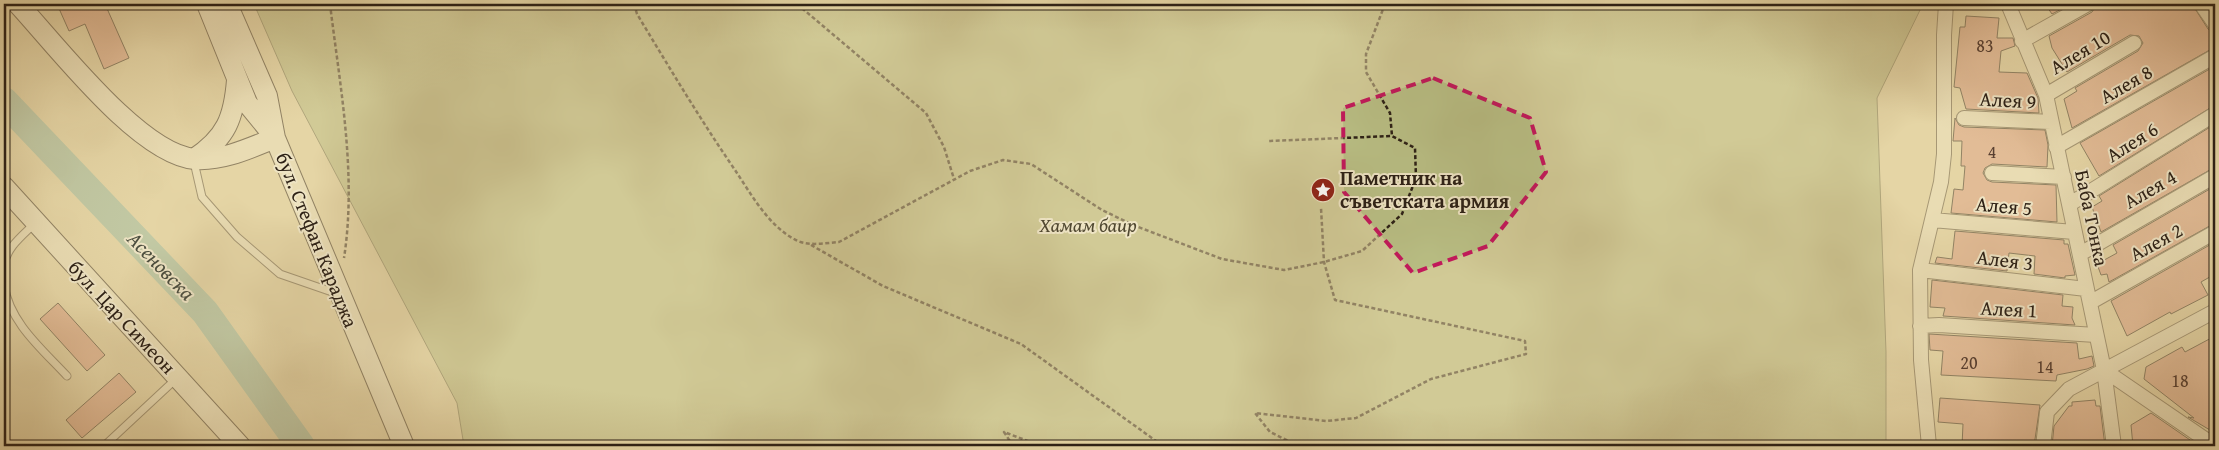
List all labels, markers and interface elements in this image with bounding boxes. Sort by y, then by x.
street label: Алея 10 [2044,22,2116,81]
house number: 83 [1976,32,1994,59]
street label: Алея 8 [2094,57,2158,110]
street label: Алея 9 [1979,84,2037,115]
street label: Алея 6 [2100,114,2163,169]
house number: 4 [1988,138,1996,165]
street label: бул. Стефан Караджа [269,148,366,332]
street label: Алея 4 [2118,162,2182,215]
place label: Паметник на съветската армия [1340,163,1509,215]
street label: Баба Тонка [2068,167,2117,269]
place icon: Паметник на съветската армия [1310,177,1336,203]
street label: Алея 5 [1975,189,2034,222]
park label: Хамам баир [1038,210,1137,239]
street label: Алея 2 [2124,215,2188,268]
water label: Асеновска [120,223,203,308]
street label: Алея 3 [1975,242,2035,277]
street label: бул. Цар Симеон [62,253,183,380]
street label: Алея 1 [1980,293,2038,324]
house number: 20 [1960,349,1978,376]
house number: 14 [2036,353,2054,380]
house number: 18 [2171,367,2189,394]

